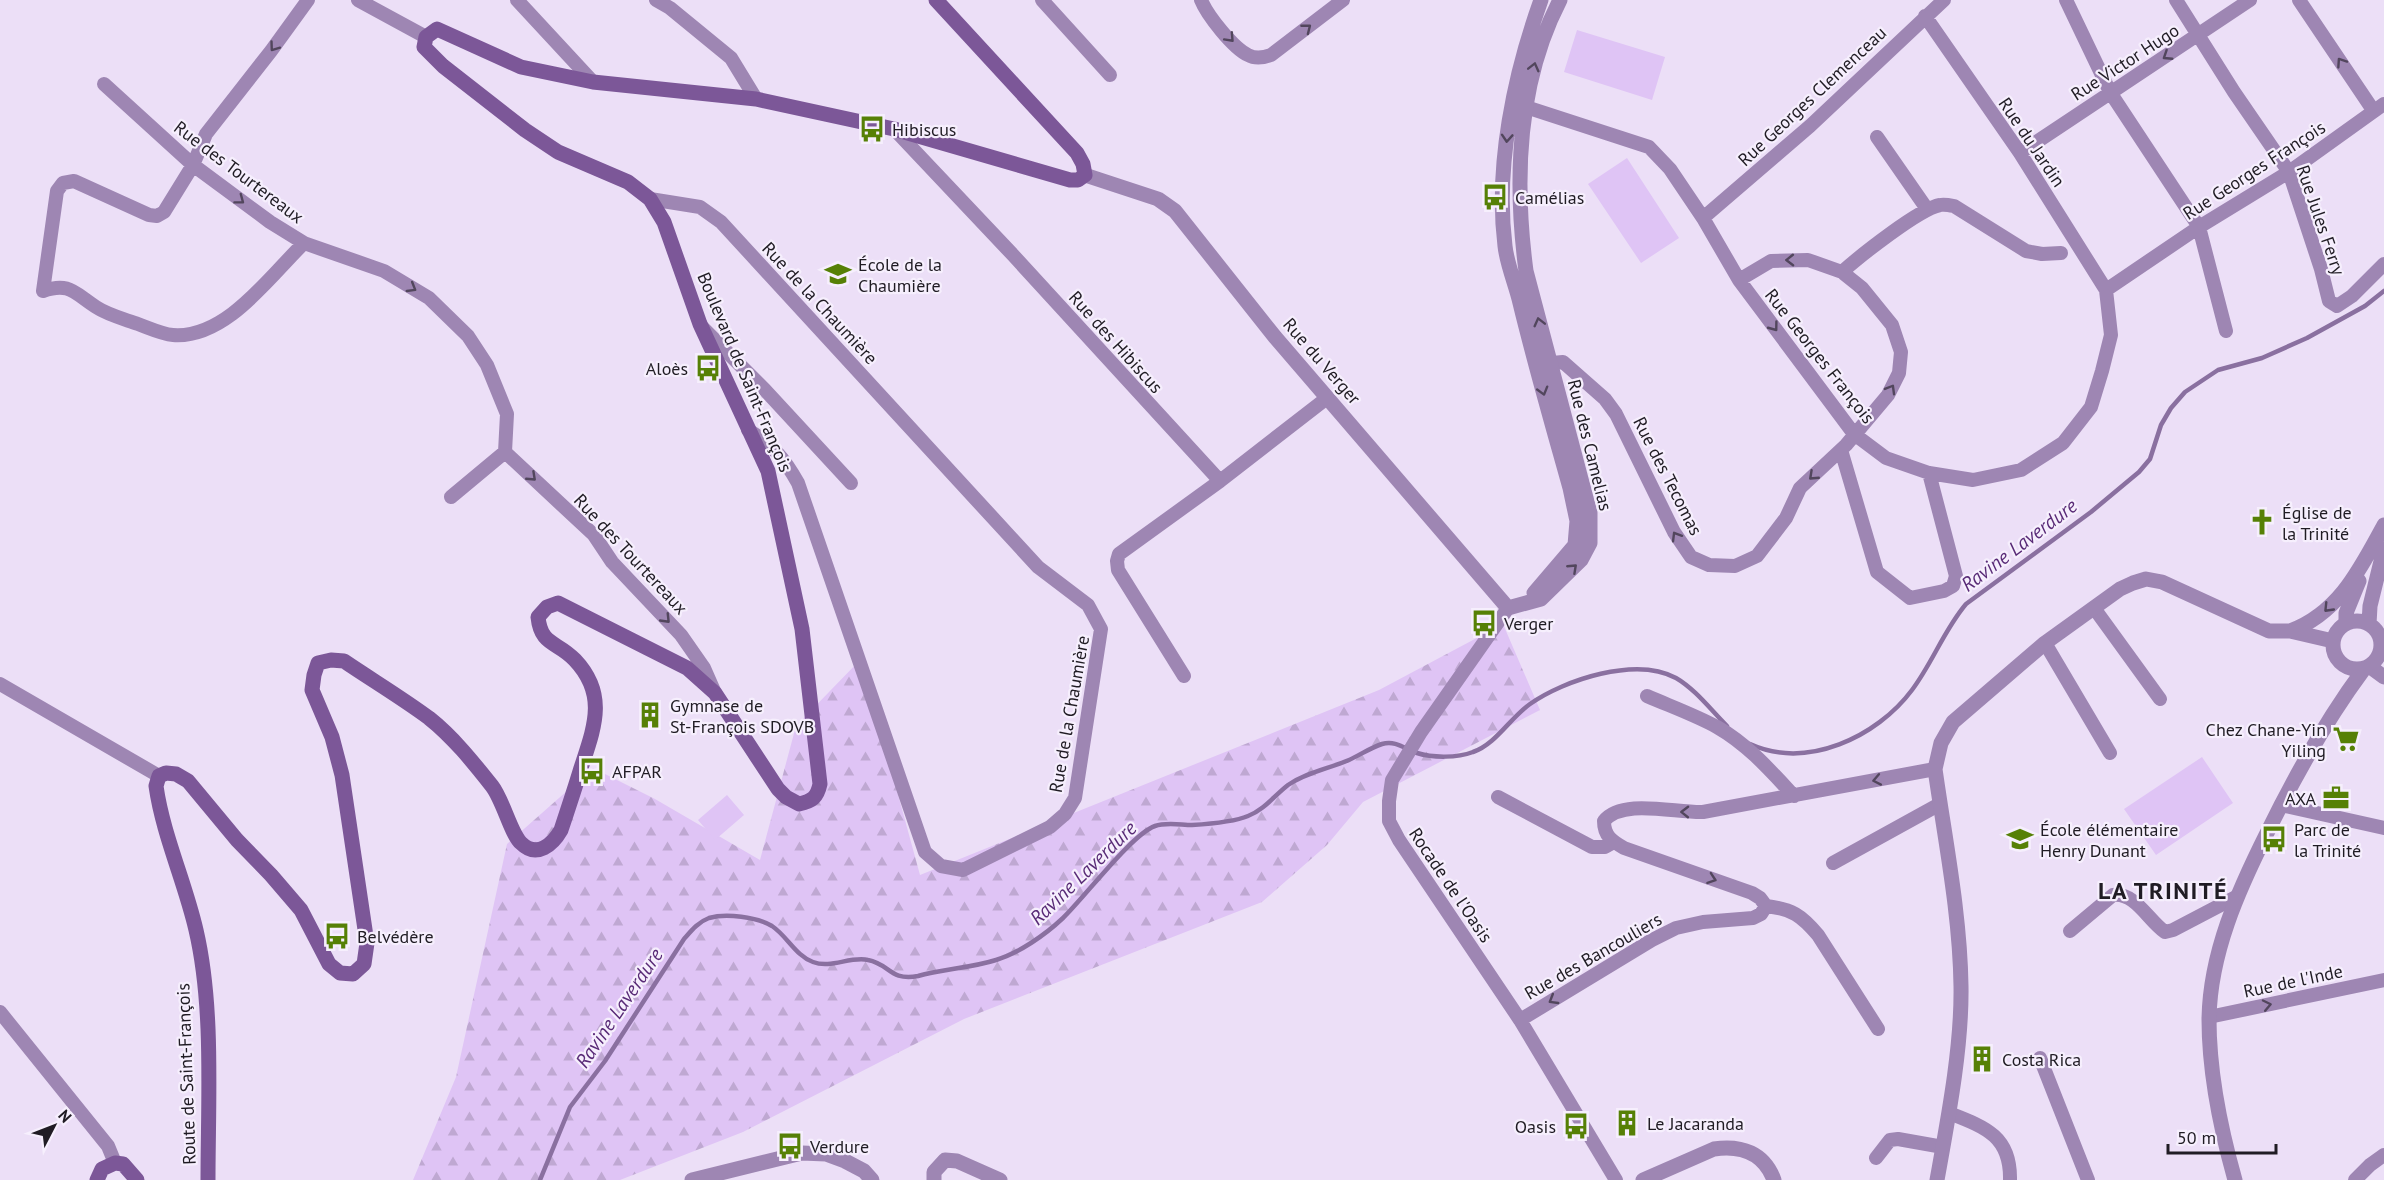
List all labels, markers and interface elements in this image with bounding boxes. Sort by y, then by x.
street label: Rue Victor Hugo [2067,18,2183,106]
street label: Rue Georges Clemenceau [1733,21,1891,171]
one-way arrow [1301,24,1312,35]
one-way arrow [1223,32,1234,42]
one-way arrow [270,41,281,52]
one-way arrow [2162,48,2173,59]
one-way arrow [2337,58,2348,69]
one-way arrow [1527,62,1540,72]
street label: Rue du Jardin [1994,93,2070,191]
bus stop icon: Hibiscus [857,114,887,144]
street label: Rue Georges François [2179,115,2329,225]
street label: Rue des Tourtereaux [169,116,309,228]
place label: Hibiscus [892,118,956,141]
one-way arrow [1501,133,1514,142]
street label: Rue Jules Ferry [2291,162,2351,279]
bus stop icon: Camélias [1480,182,1510,212]
place label: Camélias [1515,186,1584,209]
one-way arrow [233,192,244,203]
street label: Rue de la Chaumière [757,237,883,369]
place label: École de la Chaumière [858,253,942,297]
one-way arrow [1786,254,1795,267]
school or university icon: École de la Chaumière [823,259,853,289]
street label: Boulevard de Saint-François [692,269,798,475]
one-way arrow [406,281,416,293]
street label: Rue Georges François [1760,284,1880,428]
street label: Rue des Hibiscus [1064,286,1168,398]
street label: Rue du Verger [1278,313,1366,409]
one-way arrow [1534,317,1547,327]
one-way arrow [1767,320,1778,331]
bus stop icon: Aloès [693,353,723,383]
place label: Aloès [646,357,688,380]
street label: Rue des Camelias [1563,377,1617,513]
one-way arrow [1536,385,1548,396]
one-way arrow [1884,385,1895,395]
street label: Rue des Tecomas [1628,413,1708,539]
one-way arrow [1810,469,1820,480]
one-way arrow [525,470,536,481]
street label: Rue des Tourtereaux [569,489,693,619]
water label: Ravine Laverdure [1956,492,2083,597]
place label: Église de la Trinité [2282,501,2352,545]
church icon: Église de la Trinité [2247,507,2277,537]
one-way arrow [1672,531,1683,542]
one-way arrow [1566,564,1577,575]
one-way arrow [2324,602,2335,612]
bus stop icon: Verger [1469,608,1499,638]
one-way arrow [659,612,670,622]
place label: Verger [1503,612,1553,635]
street label: Rue de la Chaumière [1044,634,1094,794]
place label: Gymnase de St-François SDOVB [670,694,814,738]
building icon: Gymnase de St-François SDOVB [635,700,665,730]
place label: Chez Chane-Yin Yiling [2206,718,2326,762]
supermarket icon: Chez Chane-Yin Yiling [2331,724,2361,754]
bus stop icon: AFPAR [577,756,607,786]
place label: AFPAR [612,760,662,783]
one-way arrow [1873,773,1883,786]
office icon: AXA [2321,783,2351,813]
place label: AXA [2285,787,2316,810]
one-way arrow [1681,806,1690,818]
water label: Ravine Laverdure [1024,815,1143,931]
place label: École élémentaire Henry Dunant [2040,818,2178,862]
place label: Parc de la Trinité [2294,818,2361,862]
street label: Rocade de l'Oasis [1404,823,1498,947]
school or university icon: École élémentaire Henry Dunant [2005,824,2035,854]
bus stop icon: Parc de la Trinité [2259,824,2289,854]
one-way arrow [1706,872,1717,885]
district label: LA TRINITÉ [2098,875,2228,906]
street label: Rue des Bancouliers [1520,907,1666,1005]
bus stop icon: Belvédère [322,921,352,951]
place label: Belvédère [357,925,434,948]
water label: Ravine Laverdure [569,943,669,1073]
street label: Rue de l'Inde [2241,959,2345,1003]
street label: Route de Saint-François [171,983,201,1165]
one-way arrow [1549,993,1559,1004]
one-way arrow [2261,999,2271,1012]
building icon: Costa Rica [1967,1044,1997,1074]
place label: Costa Rica [2002,1048,2081,1071]
north arrow [24,1096,84,1156]
text: N [54,1105,76,1127]
building icon: Le Jacaranda [1612,1108,1642,1138]
bus stop icon: Oasis [1561,1111,1591,1141]
place label: Le Jacaranda [1647,1112,1744,1135]
place label: Oasis [1515,1115,1556,1138]
scale bar [2168,1117,2276,1155]
text: 50 m [2177,1126,2216,1149]
bus stop icon: Verdure [775,1131,805,1161]
place label: Verdure [809,1135,869,1158]

